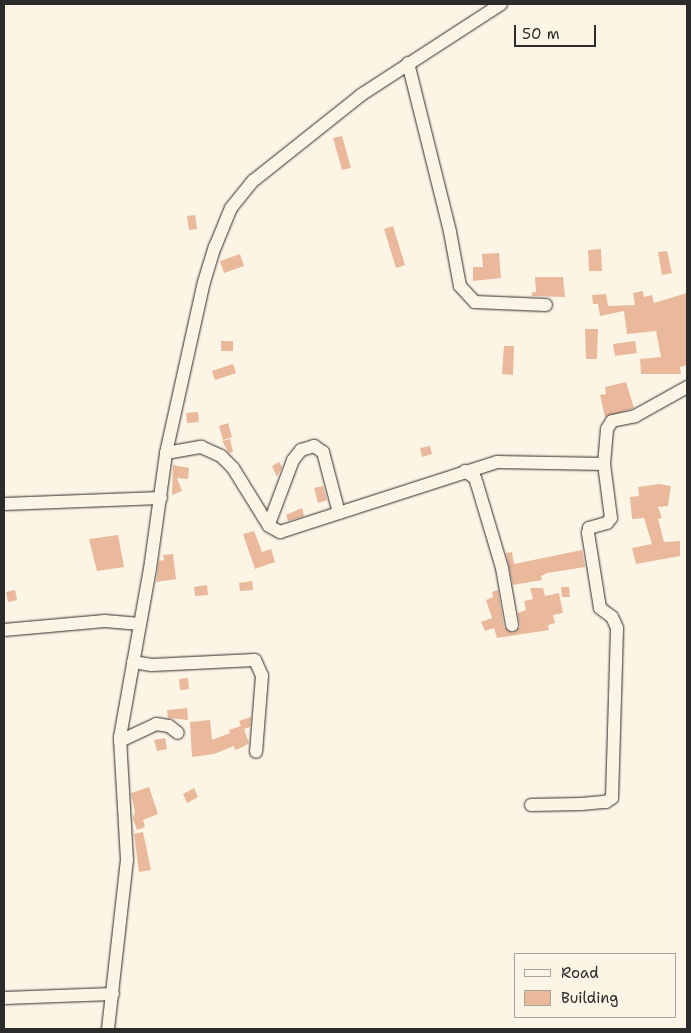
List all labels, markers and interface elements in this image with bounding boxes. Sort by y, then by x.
scale bar [516,15,598,47]
text: 50 m [522,24,560,44]
legend [514,953,676,1018]
text: Road [561,963,599,983]
text: Building [561,988,618,1008]

